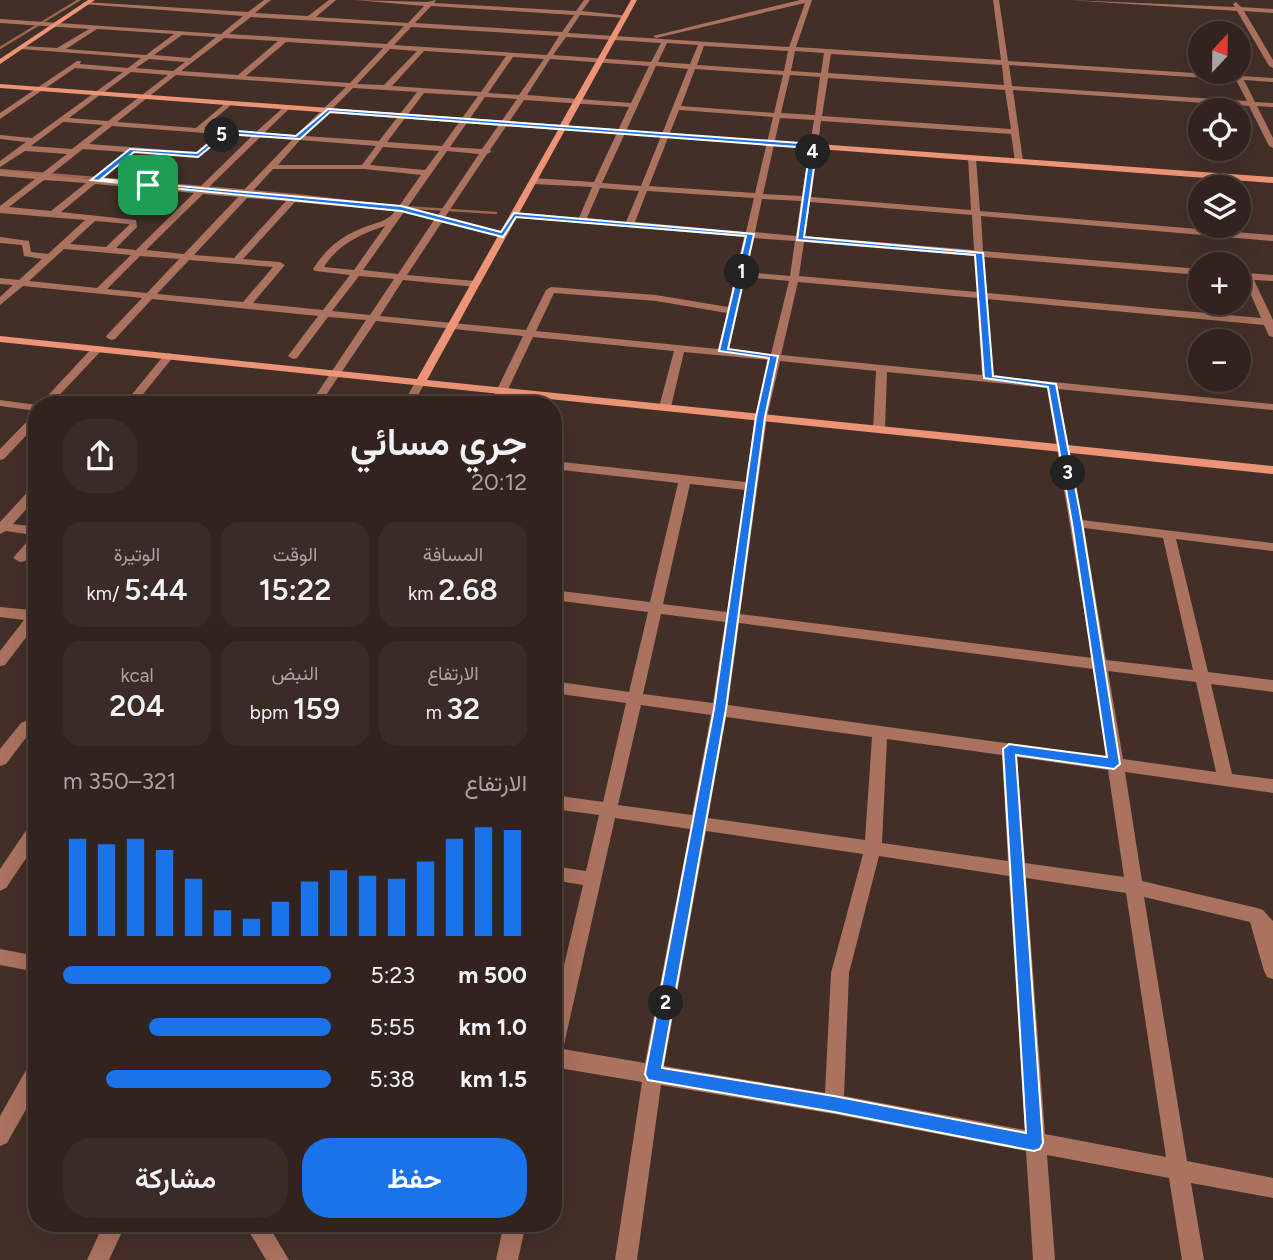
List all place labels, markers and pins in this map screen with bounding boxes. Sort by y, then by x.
pin: 5 [204,118,240,152]
pin: 4 [796,134,830,170]
pin [118,155,178,215]
pin: 1 [724,254,760,290]
pin: 3 [1050,456,1086,490]
pin: 2 [648,986,684,1020]

